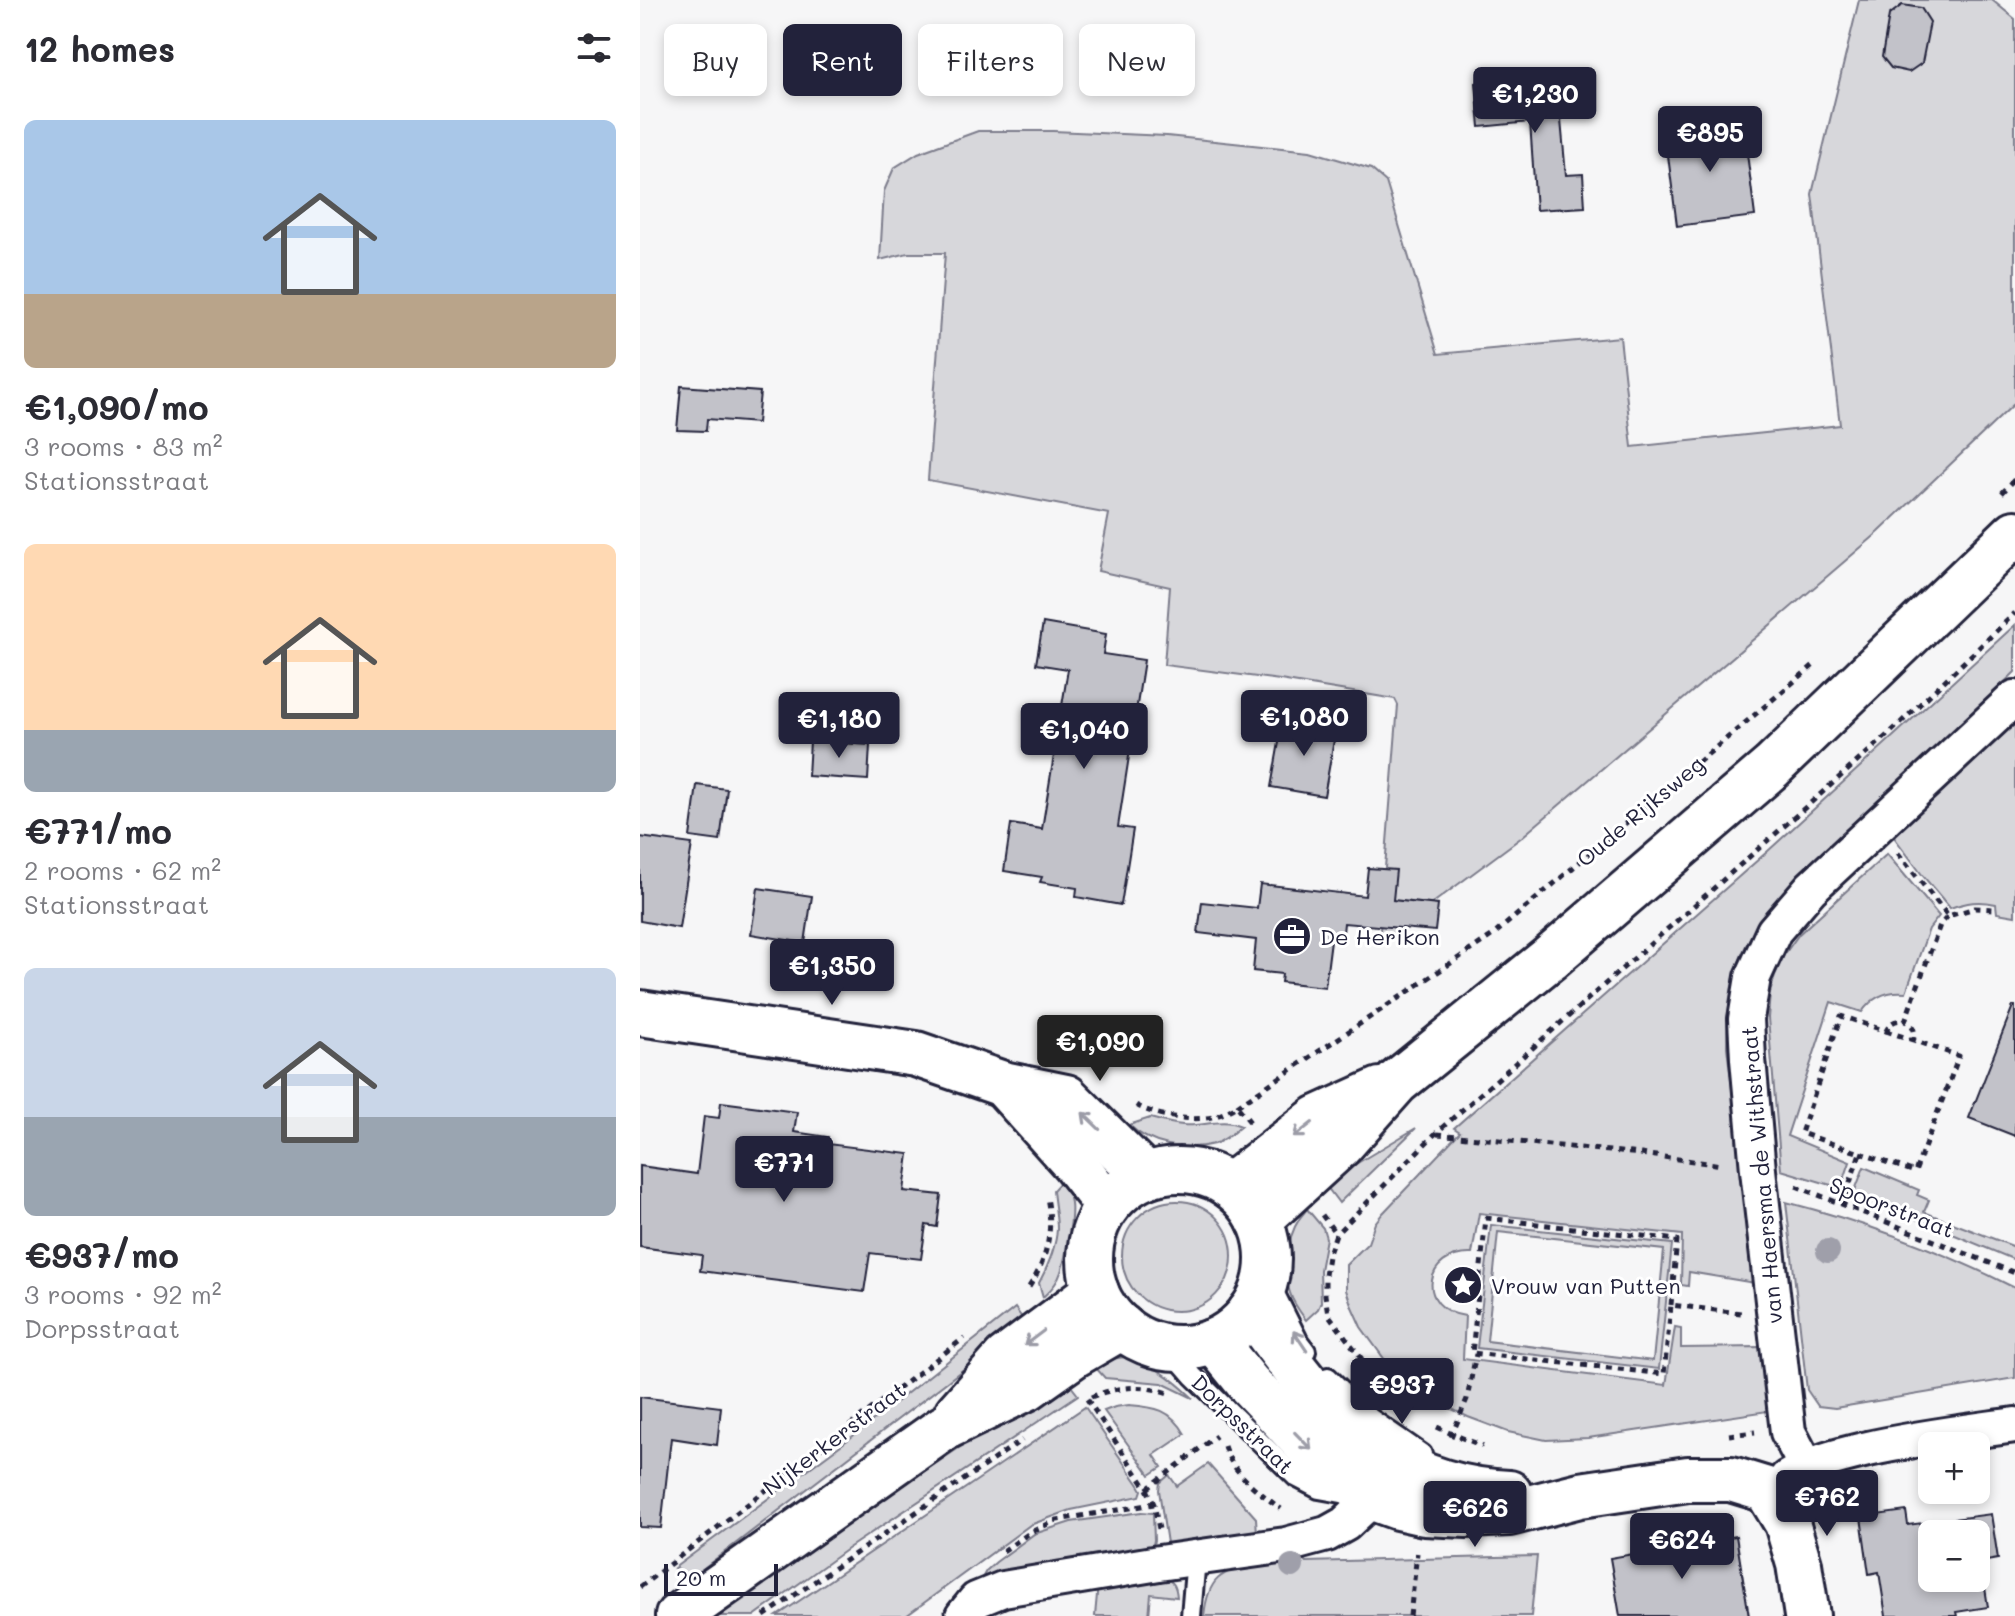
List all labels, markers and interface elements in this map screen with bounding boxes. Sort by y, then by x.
chip: Buy [664,24,767,96]
chip: Rent [783,24,902,96]
chip: Filters [918,24,1063,96]
chip: New [1079,24,1195,96]
text: 12 homes [24,26,175,71]
icon: filters [572,26,616,70]
pin: €1,230 [1470,67,1600,135]
text: €1,230 [1491,76,1579,110]
pin: €895 [1663,106,1757,174]
text: €895 [1676,115,1744,149]
icon: home [248,172,392,316]
text: €1,090/mo [24,384,209,429]
text: 3 rooms · 83 m² [24,429,223,463]
text: Stationsstraat [24,463,209,497]
icon: home [248,596,392,740]
pin: €1,080 [1239,690,1369,758]
pin: €1,180 [774,692,904,760]
text: €1,080 [1259,699,1349,733]
text: €1,180 [797,701,881,735]
pin: €1,040 [1019,703,1149,771]
text: €1,040 [1039,712,1129,746]
street label: Oude Rijksweg [1570,749,1710,873]
text: €771/mo [24,808,172,853]
text: 2 rooms · 62 m² [24,853,221,887]
text: Stationsstraat [24,887,209,921]
office icon: De Herikon [1271,915,1313,957]
place label: De Herikon [1320,922,1440,951]
pin: €1,350 [767,939,897,1007]
text: €1,350 [788,948,876,982]
pin: €1,090 [1035,1015,1165,1083]
icon: home [248,1020,392,1164]
text: €1,090 [1055,1024,1145,1058]
street label: van Haersma de Withstraat [1734,1025,1788,1325]
one-way arrow [1082,1112,1101,1131]
one-way arrow [1293,1121,1314,1139]
pin: €771 [737,1136,831,1204]
text: €771 [753,1145,815,1179]
street label: Spoorstraat [1825,1170,1959,1244]
text: €937/mo [24,1232,179,1277]
place icon: Vrouw van Putten [1442,1264,1484,1306]
place label: Vrouw van Putten [1491,1271,1681,1300]
text: 3 rooms · 92 m² [24,1277,222,1311]
text: Dorpsstraat [24,1311,180,1345]
one-way arrow [1023,1330,1045,1346]
one-way arrow [1292,1331,1309,1353]
pin: €937 [1355,1358,1449,1426]
text: €937 [1369,1367,1435,1401]
street label: Dorpsstraat [1185,1368,1301,1480]
street label: Nijkerkerstraat [757,1375,911,1501]
one-way arrow [1293,1431,1312,1451]
map controls [1918,1432,1990,1592]
button: + [1918,1432,1990,1504]
pin: €762 [1780,1470,1874,1538]
text: €762 [1794,1479,1860,1513]
pin: €626 [1428,1481,1522,1549]
text: €626 [1441,1490,1509,1524]
pin: €624 [1635,1513,1729,1581]
button: − [1918,1520,1990,1592]
text: €624 [1648,1522,1716,1556]
scale bar [664,1560,778,1596]
text: 20 m [676,1563,726,1592]

